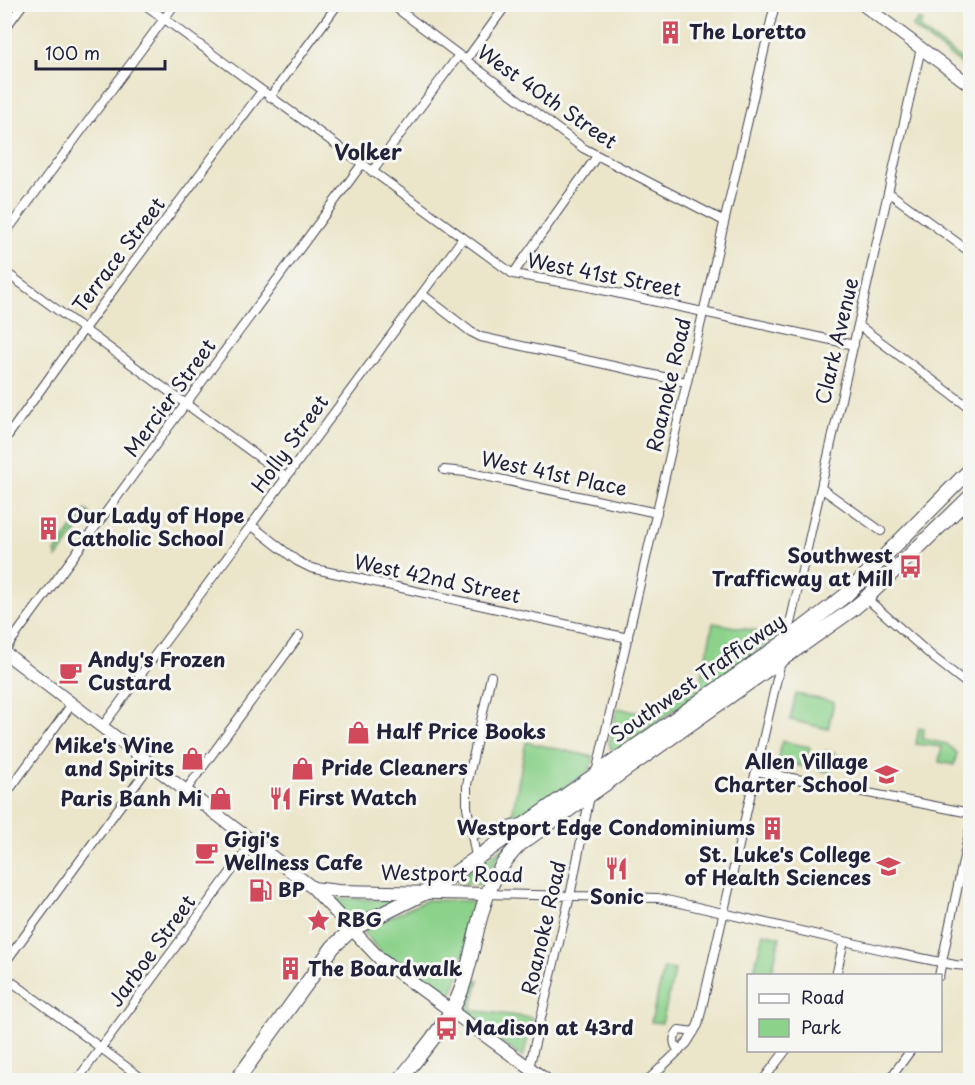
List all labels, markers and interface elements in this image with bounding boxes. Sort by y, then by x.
place label: The Loretto [689,16,806,46]
building icon: The Loretto [658,19,684,45]
scale bar [36,33,165,71]
street label: West 40th Street [471,37,624,156]
text: 100 m [45,39,100,66]
district label: Volker [334,135,402,167]
street label: Terrace Street [65,190,172,318]
street label: West 41st Street [525,244,684,304]
street label: Clark Avenue [807,274,865,407]
street label: Roanoke Road [638,315,698,455]
street label: Mercier Street [116,332,222,463]
street label: Holly Street [243,388,335,499]
street label: West 41st Place [478,443,630,503]
place label: Our Lady of Hope Catholic School [67,500,245,553]
building icon: Our Lady of Hope Catholic School [36,515,62,541]
place label: Southwest Trafficway at Mill [712,540,893,593]
street label: West 42nd Street [351,546,523,610]
bus stop icon: Southwest Trafficway at Mill [898,554,924,580]
street label: Southwest Trafficway [604,605,791,749]
place label: Andy's Frozen Custard [87,644,225,697]
cafe icon: Andy's Frozen Custard [57,659,83,685]
place label: Half Price Books [376,716,546,746]
shop icon: Half Price Books [345,719,371,745]
place label: Mike's Wine and Spirits [55,730,174,783]
shop icon: Mike's Wine and Spirits [179,745,205,771]
place label: Allen Village Charter School [714,746,868,799]
place label: Pride Cleaners [321,752,468,782]
shop icon: Pride Cleaners [290,755,316,781]
school or university icon: Allen Village Charter School [873,761,899,787]
place label: First Watch [298,782,417,812]
place label: Paris Banh Mi [60,783,202,813]
restaurant icon: First Watch [267,785,293,811]
shop icon: Paris Banh Mi [207,786,233,812]
place label: Westport Edge Condominiums [457,812,755,842]
building icon: Westport Edge Condominiums [760,815,786,841]
place label: Gigi's Wellness Cafe [224,824,363,877]
cafe icon: Gigi's Wellness Cafe [193,839,219,865]
place label: St. Luke's College of Health Sciences [685,839,871,892]
school or university icon: St. Luke's College of Health Sciences [876,853,902,879]
restaurant icon: Sonic [604,856,630,882]
street label: Westport Road [380,857,524,889]
street label: Roanoke Road [513,858,573,998]
place label: BP [278,874,305,904]
fuel station icon: BP [247,877,273,903]
place label: Sonic [590,881,644,911]
street label: Jarboe Street [100,888,202,1013]
place label: RBG [337,904,382,934]
place icon: RBG [306,907,332,933]
place label: The Boardwalk [308,953,463,983]
building icon: The Boardwalk [277,956,303,982]
legend [747,974,942,1052]
text: Road [801,983,845,1010]
place label: Madison at 43rd [465,1012,634,1042]
text: Park [801,1013,841,1040]
bus stop icon: Madison at 43rd [434,1015,460,1041]

